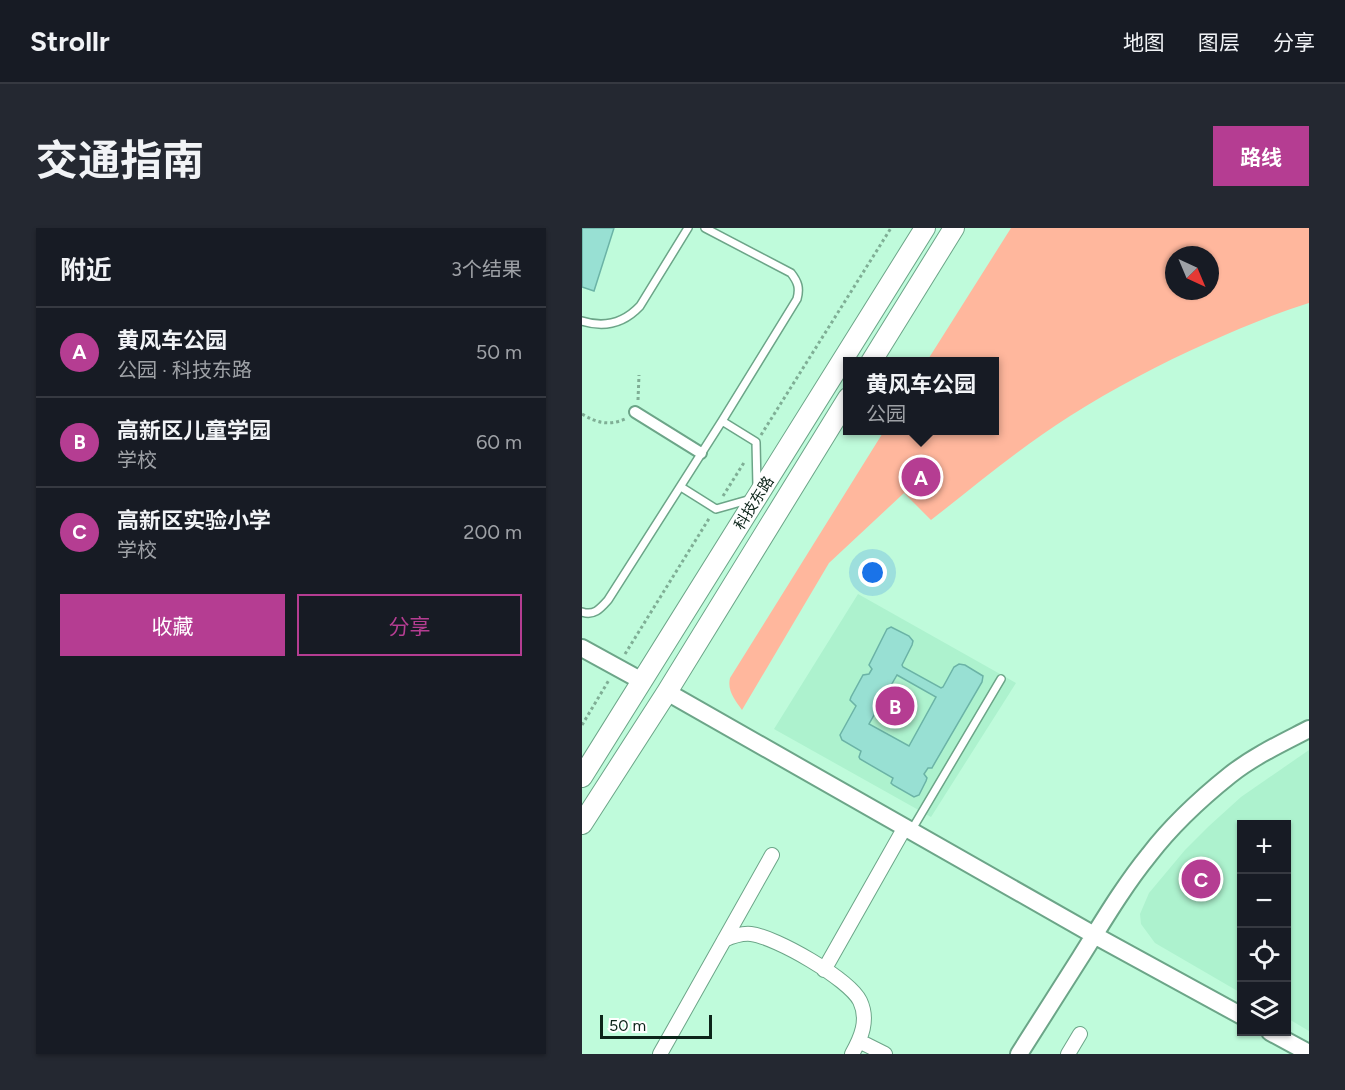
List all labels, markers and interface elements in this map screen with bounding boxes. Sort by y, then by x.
text: Strollr [30,24,110,58]
text: 地图 [1123,30,1165,55]
text: 图层 [1198,30,1240,55]
text: 分享 [1273,30,1315,55]
button: 路线 [1213,126,1309,186]
text: 交通指南 [36,135,204,186]
north arrow [1165,246,1219,300]
text: 附近 [60,254,112,286]
text: 3个结果 [451,257,522,281]
text: 黄风车公园 [117,327,227,354]
text: A [72,340,87,364]
text: 50 m [476,340,522,364]
popup [843,357,999,435]
text: 公园 · 科技东路 [117,358,252,382]
text: 黄风车公园 [866,371,976,398]
text: 公园 [866,402,906,426]
text: 高新区儿童学园 [117,417,271,444]
text: B [73,430,86,454]
text: 60 m [476,430,522,454]
text: 学校 [117,448,157,472]
pin: A [902,454,940,500]
street label: 科技东路 [730,473,778,533]
text: 高新区实验小学 [117,507,271,534]
text: C [72,520,87,544]
text: 200 m [463,520,522,544]
text: 学校 [117,538,157,562]
your location [858,558,887,587]
button: 收藏 [60,594,285,656]
button: 分享 [297,594,522,656]
pin: B [876,684,914,728]
map controls [1237,820,1291,1036]
button: + [1237,820,1291,874]
pin: C [1182,856,1220,902]
button: − [1237,874,1291,928]
button: locate [1237,928,1291,982]
button: layers [1237,982,1291,1036]
scale bar [600,1012,712,1040]
text: 50 m [609,1016,646,1035]

